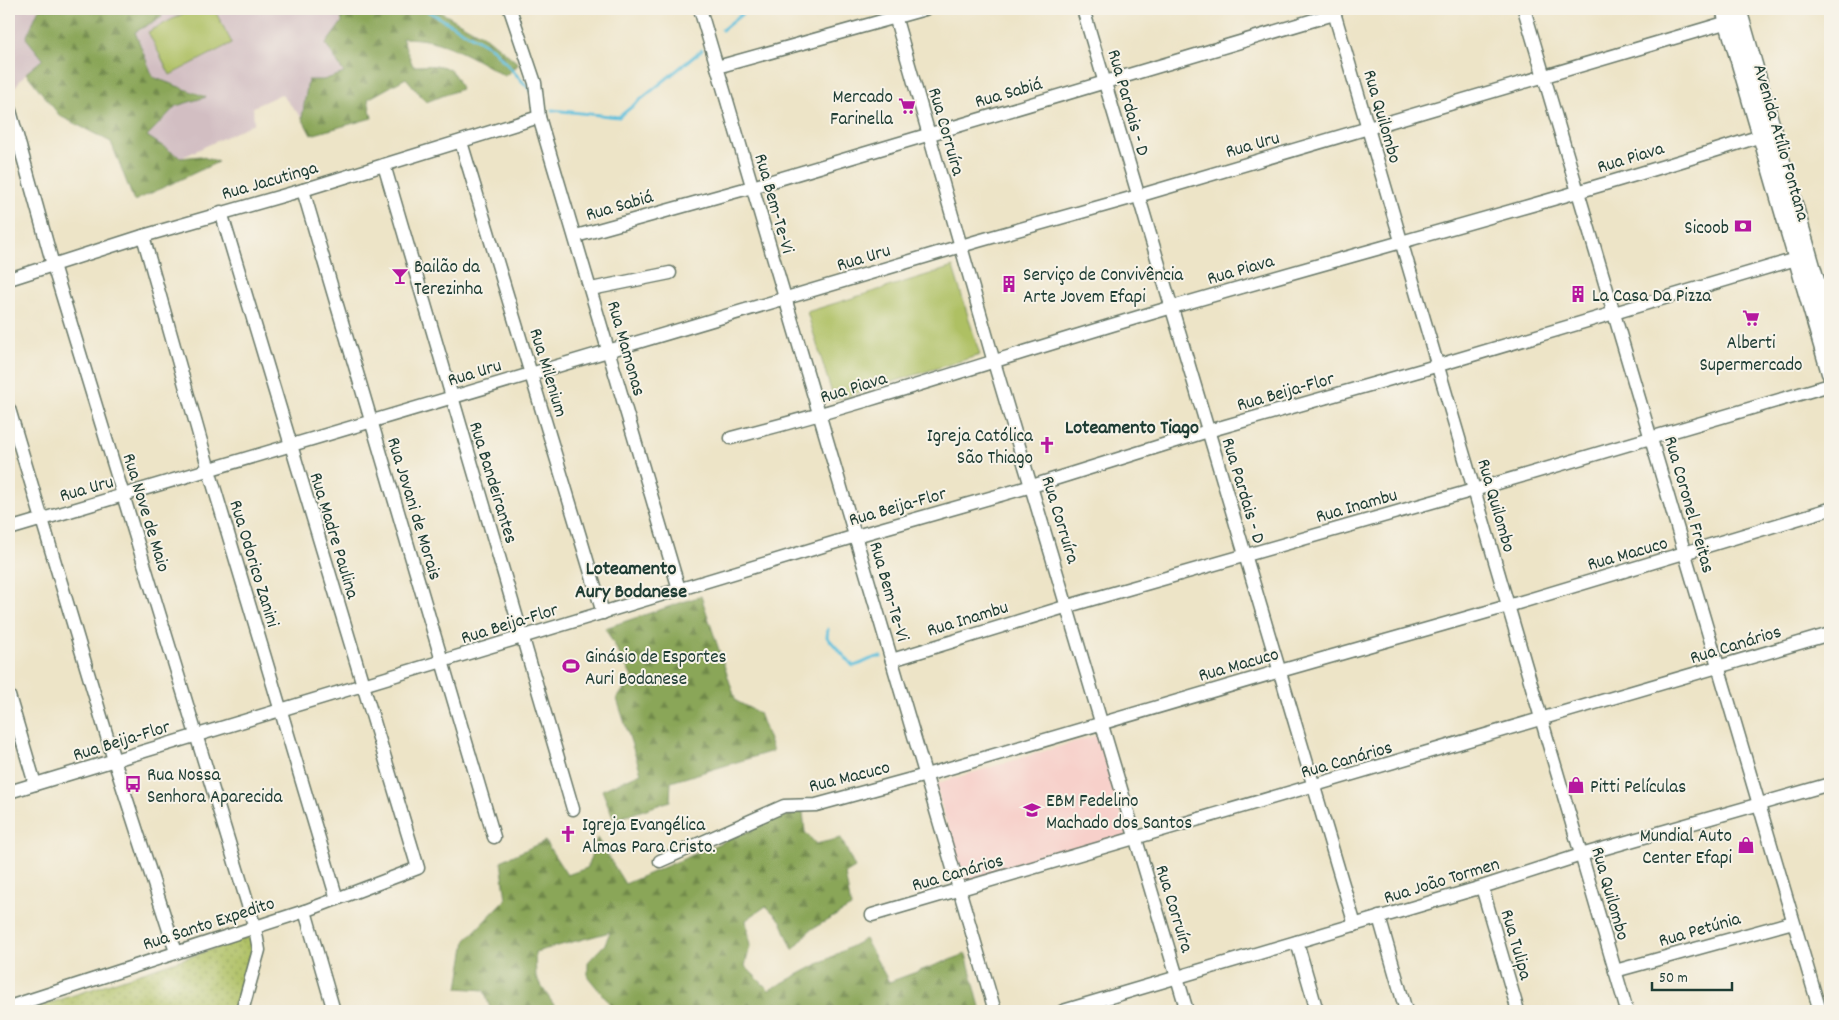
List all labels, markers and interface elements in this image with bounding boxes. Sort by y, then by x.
street label: Rua Pardais - D [1099,47,1155,160]
street label: Avenida Atílio Fontana [1744,61,1815,226]
street label: Rua Quilombo [1354,67,1407,167]
street label: Rua Sabiá [972,72,1046,117]
place label: Mercado Farinella [830,85,894,134]
street label: Rua Corruíra [919,85,970,180]
supermarket icon: Mercado Farinella [897,96,917,116]
street label: Rua Uru [1223,126,1283,167]
street label: Rua Piava [1594,136,1669,182]
street label: Rua Bem-Te-Vi [746,151,800,258]
street label: Rua Jacutinga [219,155,322,209]
street label: Rua Sabiá [583,185,657,230]
place label: Sicoob [1684,216,1729,243]
bank icon: Sicoob [1733,216,1753,236]
street label: Rua Uru [834,238,894,280]
street label: Rua Piava [1204,249,1279,294]
place label: Bailão da Terezinha [414,255,484,304]
place label: Serviço de Convivência Arte Jovem Efapi [1023,263,1184,312]
bar icon: Bailão da Terezinha [390,266,410,286]
building icon: Serviço de Convivência Arte Jovem Efapi [999,274,1019,294]
building icon: La Casa Da Pizza [1568,284,1588,304]
place label: La Casa Da Pizza [1592,284,1712,311]
street label: Rua Mamonas [598,298,651,400]
supermarket icon: Alberti Supermercado [1741,308,1761,328]
street label: Rua Milenium [520,325,573,421]
place label: Alberti Supermercado [1699,331,1803,380]
street label: Rua Uru [445,353,505,395]
street label: Rua Piava [817,366,892,412]
street label: Rua Beija-Flor [1234,367,1338,420]
district label: Loteamento Tiago [1065,415,1199,443]
street label: Rua Bandeirantes [460,419,523,547]
place label: Igreja Católica São Thiago [927,424,1034,473]
street label: Rua Coronel Freitas [1655,433,1720,577]
street label: Rua Jovani de Morais [378,434,447,584]
church icon: Igreja Católica São Thiago [1037,435,1057,455]
street label: Rua Pardais - D [1213,435,1271,548]
street label: Rua Nove de Maio [114,450,176,576]
street label: Rua Quilombo [1468,456,1521,556]
street label: Rua Uru [57,470,117,511]
street label: Rua Madre Paulina [301,470,365,604]
street label: Rua Corruíra [1033,473,1085,568]
street label: Rua Beija-Flor [846,482,950,535]
street label: Rua Inambu [1313,483,1401,532]
street label: Rua Odorico Zanini [220,497,285,631]
street label: Rua Macuco [1585,531,1671,580]
street label: Rua Bem-Te-Vi [861,539,915,646]
district label: Loteamento Aury Bodanese [575,556,687,607]
street label: Rua Inambu [924,595,1012,646]
street label: Rua Beija-Flor [458,598,562,653]
street label: Rua Canários [1687,620,1785,673]
street label: Rua Macuco [1196,642,1282,691]
place label: Ginásio de Esportes Auri Bodanese [585,645,727,694]
sports icon: Ginásio de Esportes Auri Bodanese [561,656,581,676]
street label: Rua Beija-Flor [70,715,174,770]
street label: Rua Canários [1298,735,1396,787]
street label: Rua Macuco [806,755,893,801]
place label: Rua Nossa Senhora Aparecida [147,763,283,812]
bus stop icon: Rua Nossa Senhora Aparecida [123,774,143,794]
shop icon: Pitti Películas [1566,775,1586,795]
place label: Pitti Películas [1590,775,1686,802]
place label: EBM Fedelino Machado dos Santos [1046,789,1192,838]
school or university icon: EBM Fedelino Machado dos Santos [1022,800,1042,820]
place label: Igreja Evangélica Almas Para Cristo. [582,813,716,862]
church icon: Igreja Evangélica Almas Para Cristo. [558,824,578,844]
place label: Mundial Auto Center Efapi [1640,824,1733,873]
shop icon: Mundial Auto Center Efapi [1736,835,1756,855]
street label: Rua Quilombo [1582,844,1635,944]
street label: Rua Canários [909,848,1007,900]
street label: Rua João Tormen [1381,852,1503,913]
street label: Rua Corruíra [1147,862,1199,957]
street label: Rua Santo Expedito [140,891,279,959]
street label: Rua Tulipa [1492,907,1538,984]
street label: Rua Petúnia [1656,907,1745,956]
scale bar [1652,960,1732,992]
text: 50 m [1659,968,1688,990]

